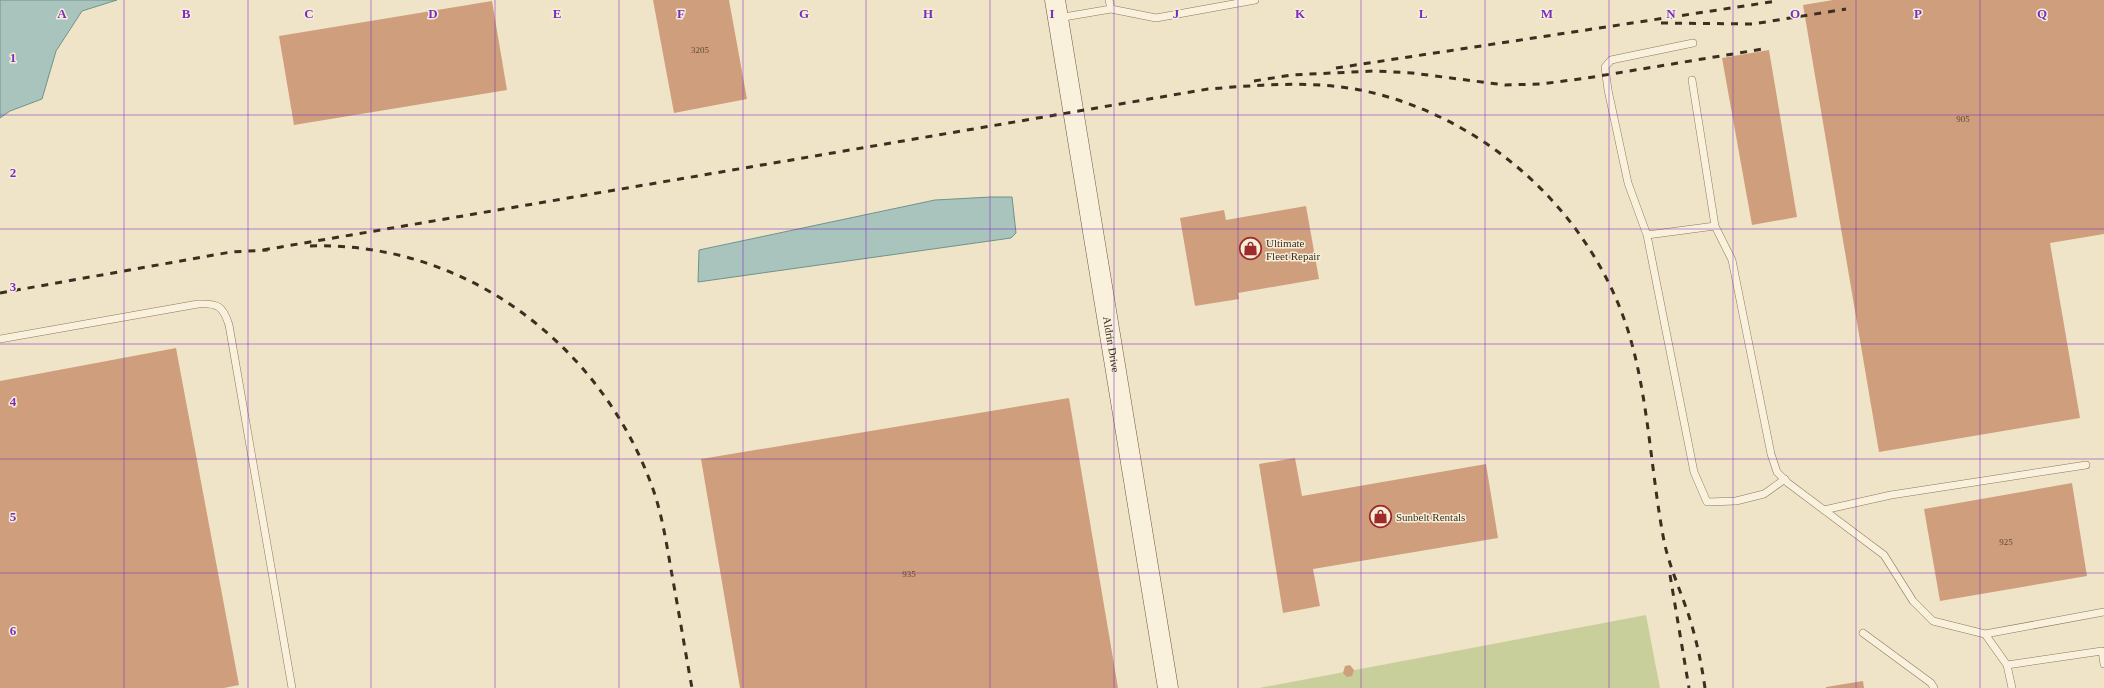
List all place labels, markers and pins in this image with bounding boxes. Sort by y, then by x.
shop icon: Ultimate Fleet Repair [1237,236,1263,262]
place label: Ultimate Fleet Repair [1266,237,1320,262]
shop icon: Sunbelt Rentals [1368,504,1394,530]
place label: Sunbelt Rentals [1396,511,1465,523]

